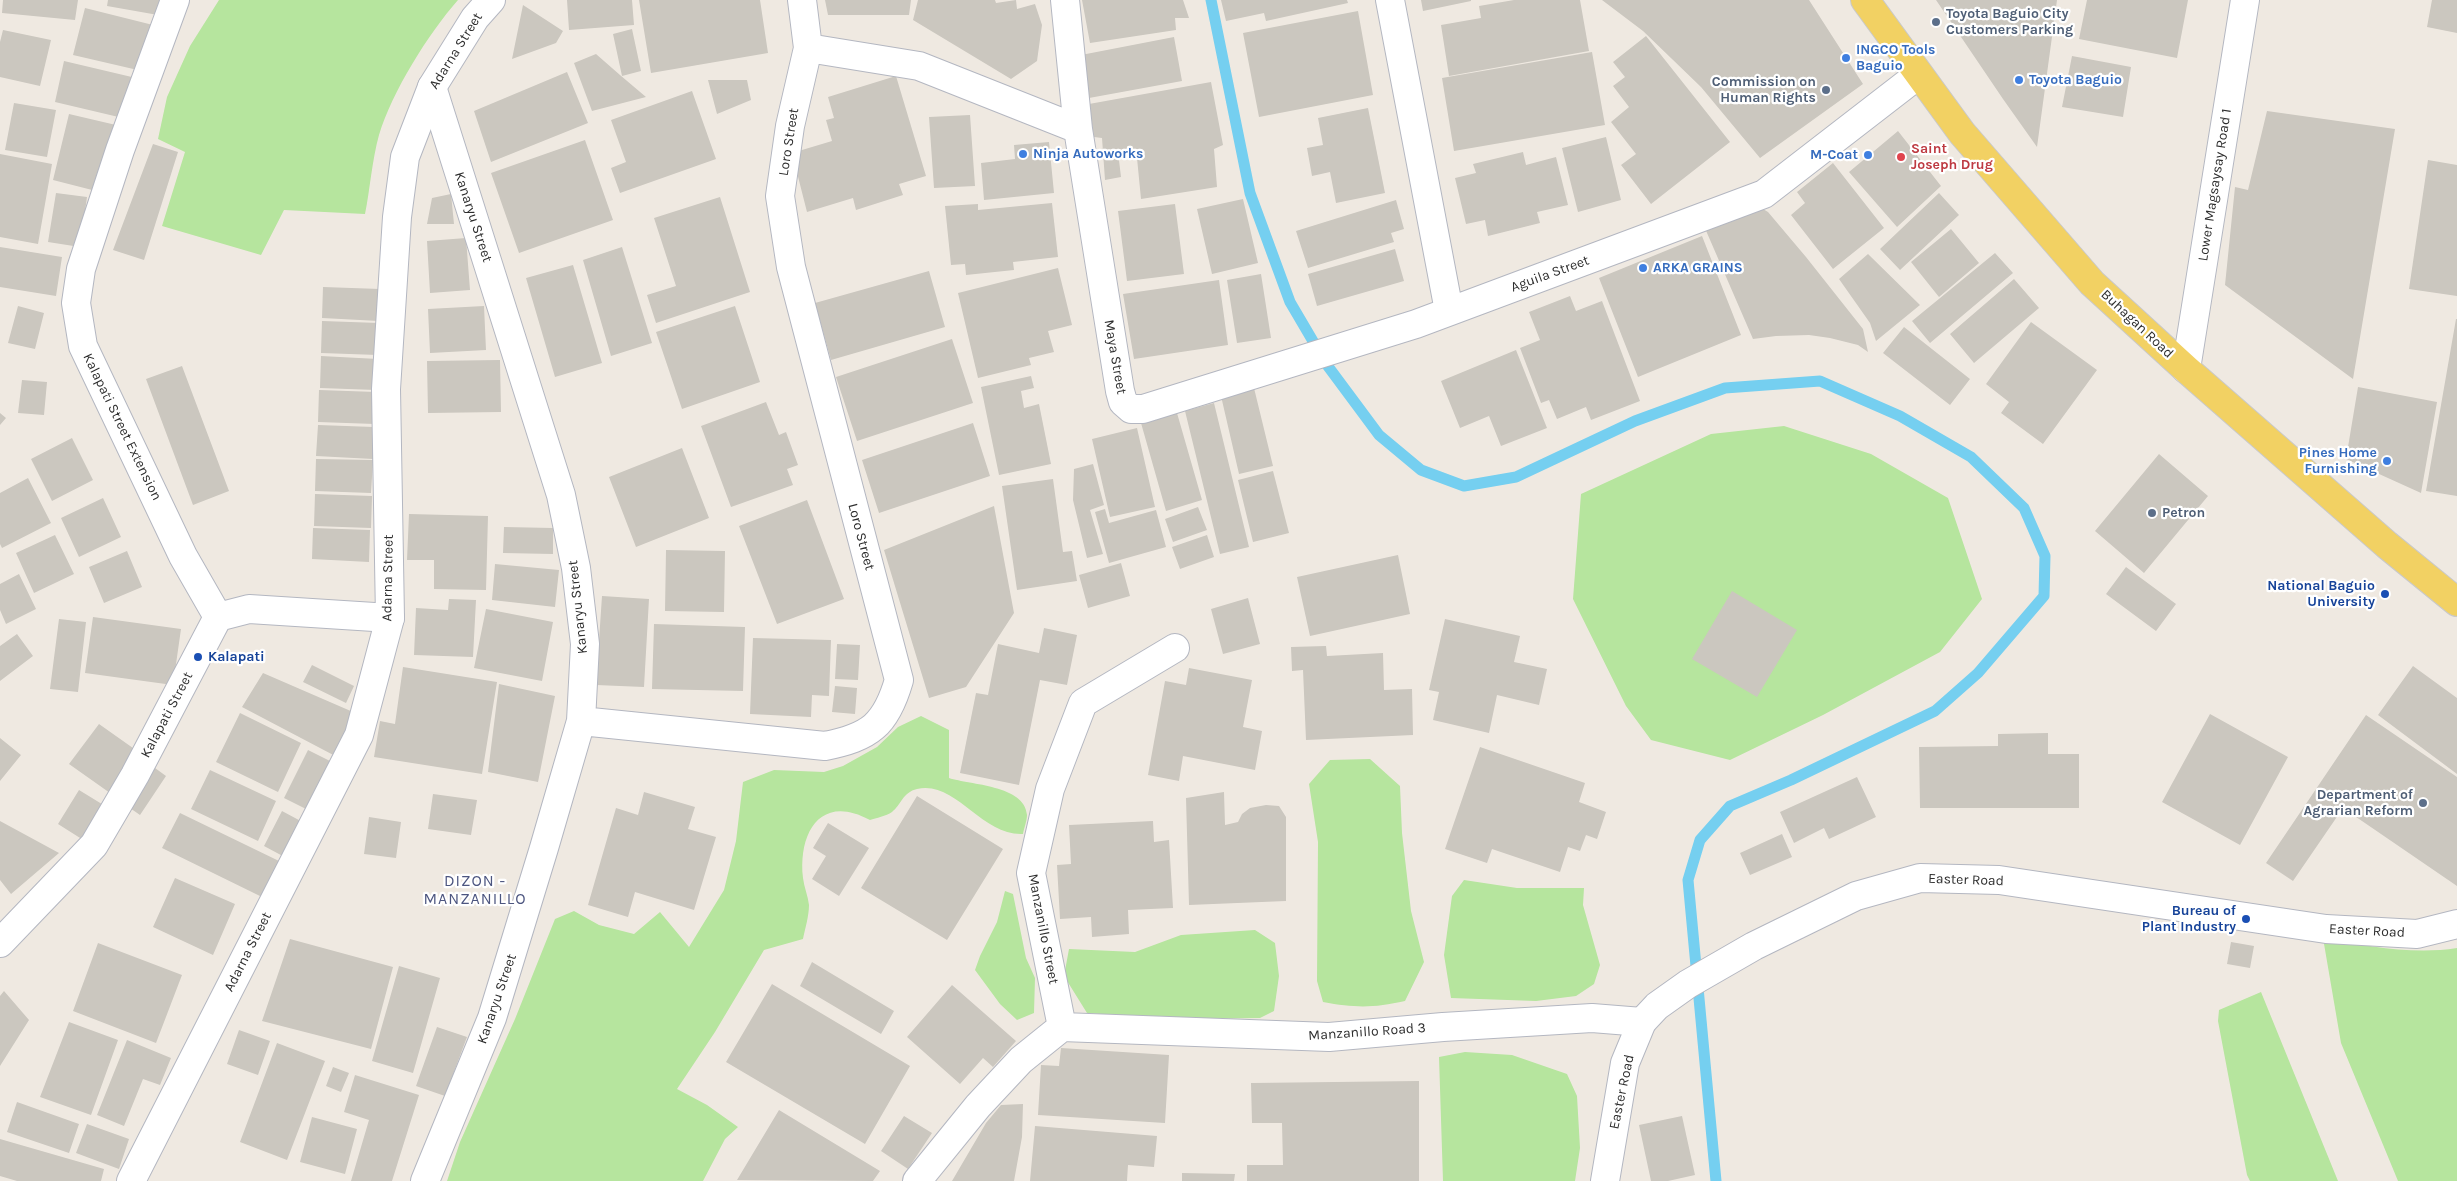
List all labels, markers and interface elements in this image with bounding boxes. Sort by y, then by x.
place label: Toyota Baguio City Customers Parking [1946,6,2073,38]
street label: Adarna Street [426,10,486,92]
marker: Toyota Baguio City Customers Parking [1930,16,1942,28]
place label: INGCO Tools Baguio [1856,42,1935,74]
marker: INGCO Tools Baguio [1840,52,1852,64]
place label: Toyota Baguio [2029,72,2122,88]
place label: Commission on Human Rights [1712,74,1816,106]
marker: Toyota Baguio [2013,74,2025,86]
marker: Commission on Human Rights [1820,84,1832,96]
street label: Loro Street [775,107,803,177]
street label: Lower Magsaysay Road 1 [2195,108,2235,262]
place label: Saint Joseph Drug [1911,141,1993,174]
place label: Ninja Autoworks [1033,146,1143,162]
place label: M-Coat [1810,147,1858,163]
marker: Ninja Autoworks [1017,148,1029,160]
marker: M-Coat [1862,149,1874,161]
marker: Saint Joseph Drug [1895,151,1907,163]
street label: Kanaryu Street [450,170,496,264]
street label: Aguila Street [1509,252,1591,296]
place label: ARKA GRAINS [1653,260,1743,276]
marker: ARKA GRAINS [1637,262,1649,274]
street label: Buhagan Road [2097,286,2177,362]
street label: Maya Street [1100,318,1130,396]
street label: Kalapati Street Extension [79,351,165,503]
place label: Pines Home Furnishing [2299,445,2377,478]
marker: Pines Home Furnishing [2381,455,2393,467]
street label: Loro Street [844,502,878,572]
place label: Petron [2162,505,2205,521]
marker: Petron [2146,507,2158,519]
street label: Adarna Street [379,534,397,622]
street label: Kanaryu Street [565,559,591,655]
place label: National Baguio University [2267,578,2375,610]
marker: National Baguio University [2379,588,2391,600]
place label: Kalapati [208,649,265,665]
marker: Kalapati [192,651,204,663]
street label: Kalapati Street [137,669,197,761]
place label: Department of Agrarian Reform [2304,787,2413,820]
marker: Department of Agrarian Reform [2417,797,2429,809]
street label: Easter Road [1928,870,2004,890]
district label: DIZON - MANZANILLO [422,871,528,909]
street label: Manzanillo Street [1024,872,1062,986]
place label: Bureau of Plant Industry [2142,903,2236,936]
street label: Adarna Street [221,909,275,995]
marker: Bureau of Plant Industry [2240,913,2252,925]
street label: Easter Road [2329,921,2405,941]
street label: Kanaryu Street [474,952,520,1046]
street label: Manzanillo Road 3 [1308,1020,1426,1044]
street label: Easter Road [1606,1053,1638,1131]

